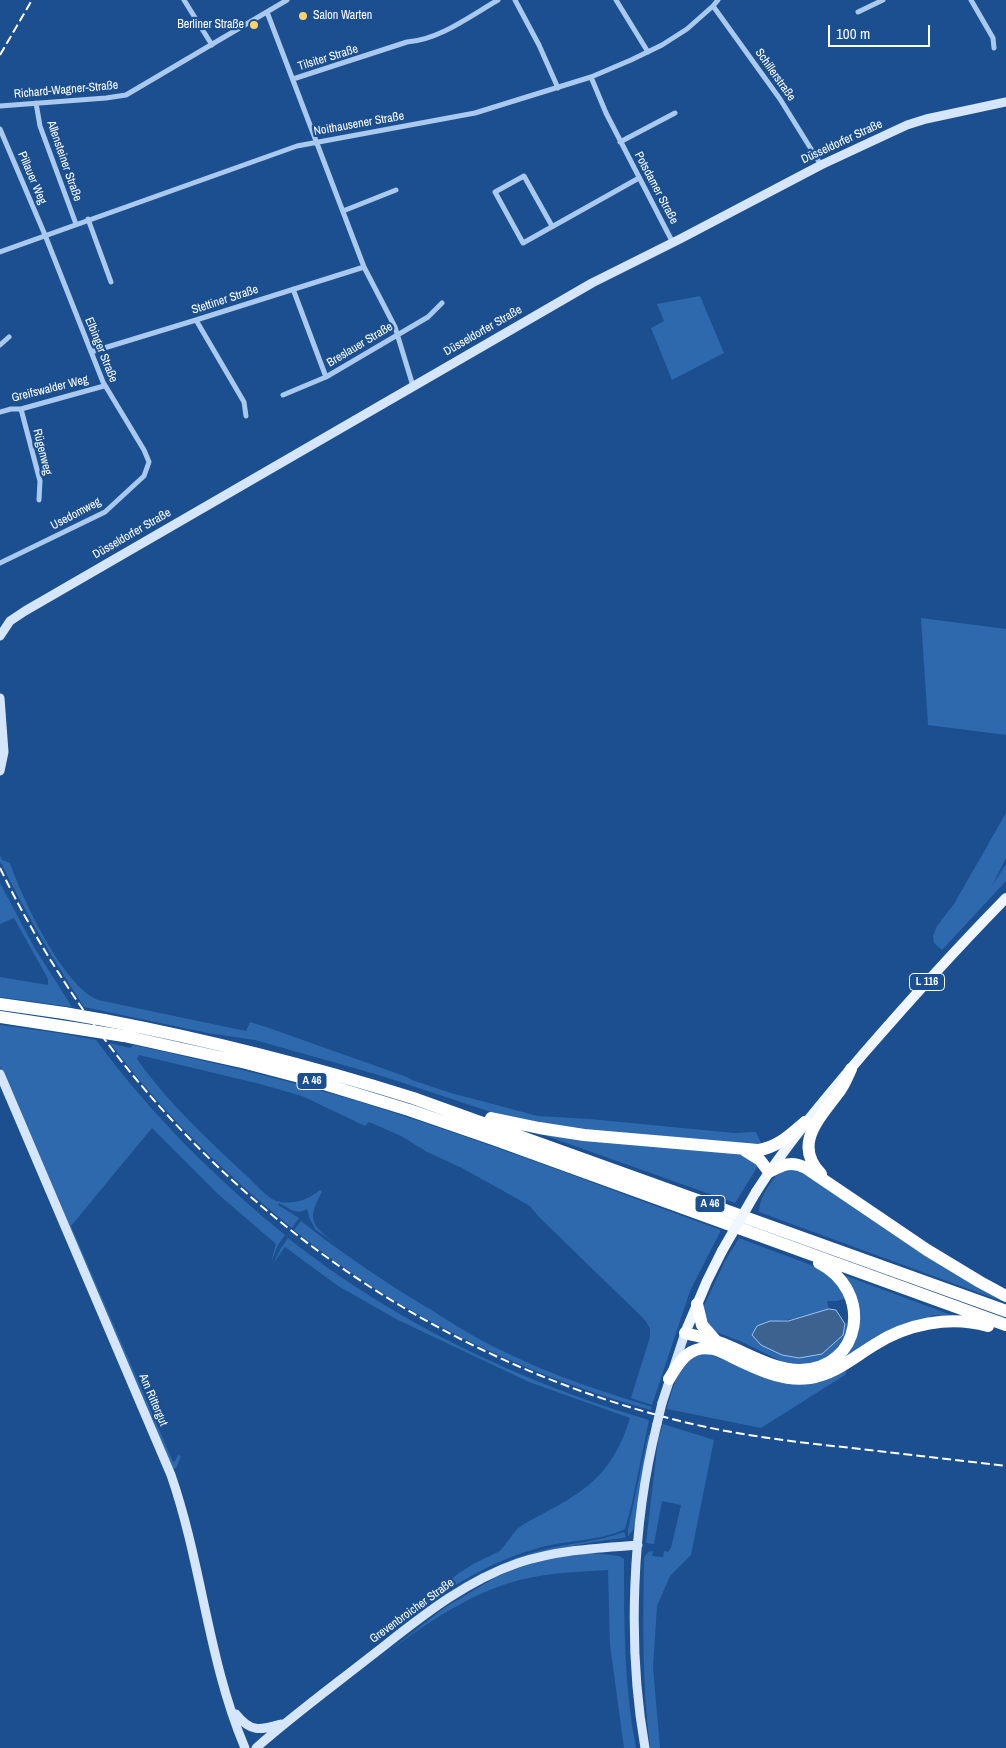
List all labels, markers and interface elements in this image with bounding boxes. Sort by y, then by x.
place label: Salon Warten [313,9,372,23]
marker: Salon Warten [297,10,309,22]
scale bar [831,15,934,47]
place label: Berliner Straße [177,18,244,32]
marker: Berliner Straße [248,19,260,31]
text: 100 m [836,23,870,44]
street label: Tilsiter Straße [296,42,360,74]
street label: Schillerstraße [752,46,798,104]
street label: Richard-Wagner-Straße [13,78,119,102]
street label: Noithausener Straße [313,109,405,139]
street label: Düsseldorfer Straße [799,117,885,167]
street label: Allensteiner Straße [43,119,85,203]
street label: Pillauer Weg [14,149,50,207]
street label: Potsdamer Straße [631,149,681,227]
street label: Stettiner Straße [190,282,260,318]
street label: Düsseldorfer Straße [441,303,525,359]
street label: Elbinger Straße [81,315,121,385]
street label: Breslauer Straße [324,320,396,370]
street label: Greifswalder Weg [10,373,90,405]
street label: Rügenweg [29,427,55,477]
street label: Usedomweg [48,495,104,533]
street label: Düsseldorfer Straße [90,506,174,562]
road number: L 116 [910,974,944,990]
road number: A 46 [297,1072,327,1090]
road number: A 46 [695,1196,725,1212]
street label: Am Rittergut [136,1372,170,1428]
street label: Grevenbroicher Straße [367,1576,457,1646]

